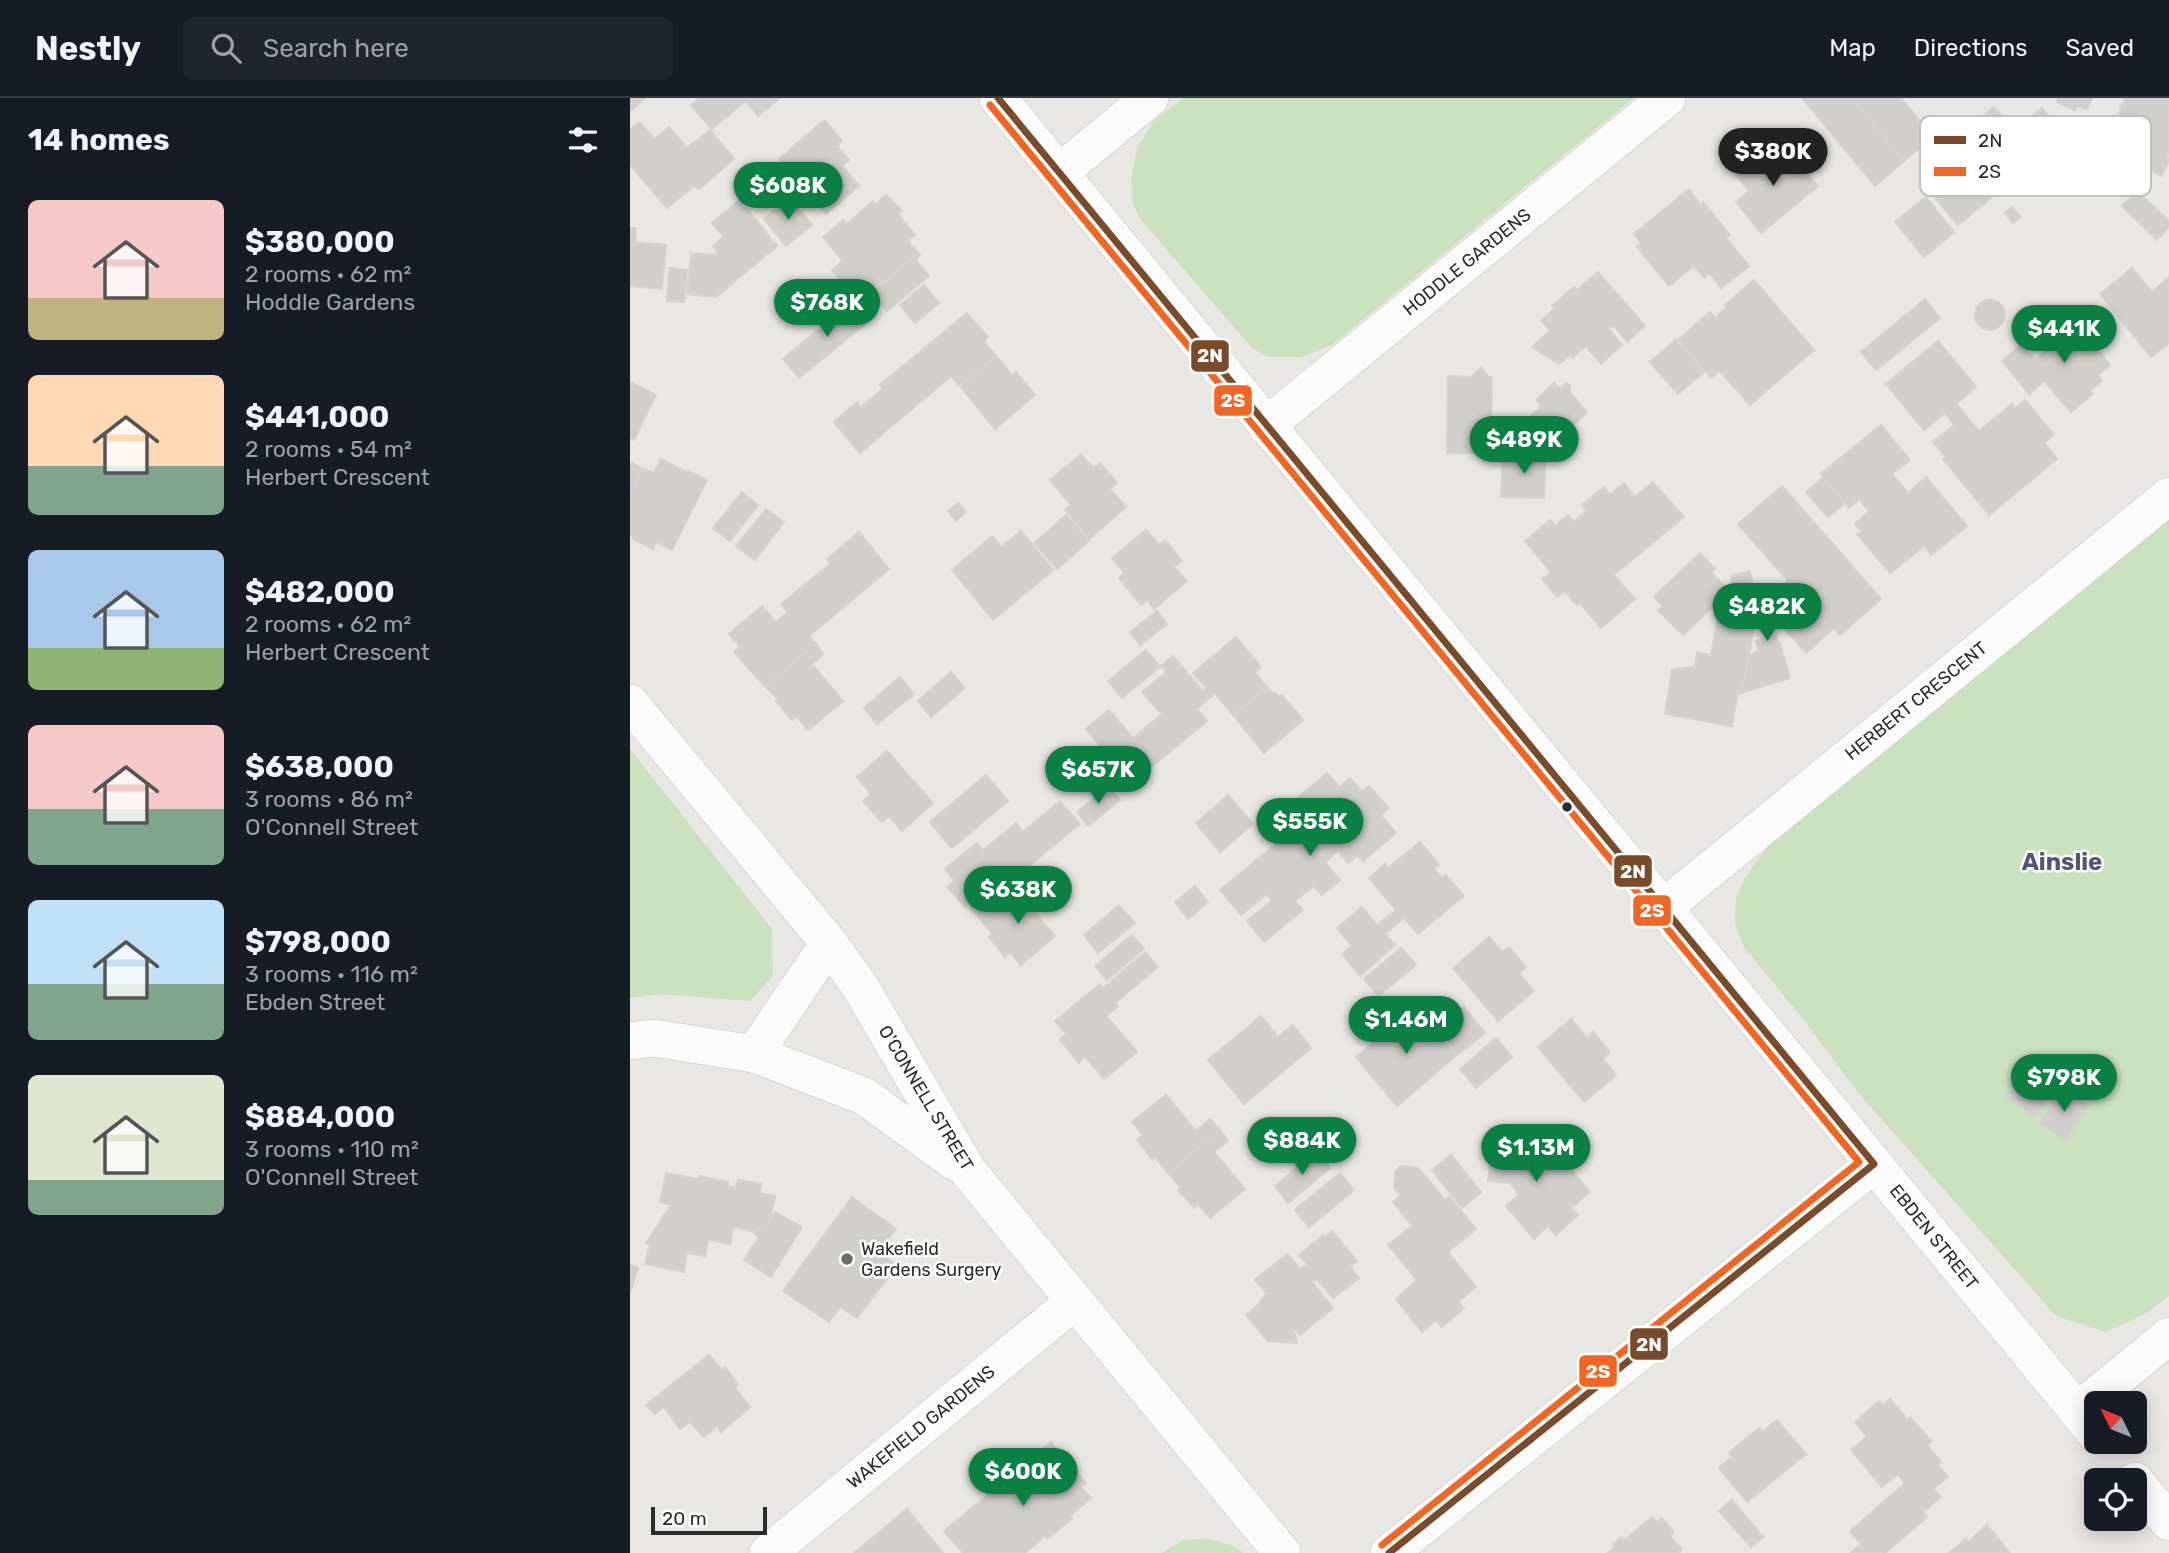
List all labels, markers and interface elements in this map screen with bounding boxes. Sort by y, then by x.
search box [183,17,673,80]
text: Nestly [35,29,141,68]
icon: search [207,29,245,67]
text: Search here [263,33,409,64]
text: Map [1829,34,1876,62]
text: Directions [1914,34,2027,62]
text: Saved [2065,34,2134,62]
legend [1920,116,2151,196]
icon: filters [564,121,602,159]
text: 14 homes [28,122,170,158]
pin: $380K [1724,129,1822,188]
text: 2N [1978,129,2002,152]
text: $380K [1735,137,1811,165]
text: 2S [1978,160,2001,183]
pin: $608K [739,162,837,222]
text: $608K [750,171,826,199]
street label: HODDLE GARDENS [1399,204,1535,320]
text: $380,000 [245,224,395,260]
icon: home [84,228,168,312]
text: 2 rooms · 62 m² [245,260,411,288]
pin: $768K [778,280,876,339]
text: Hoddle Gardens [245,288,415,316]
text: $768K [790,288,864,316]
pin: $441K [2015,306,2113,365]
text: $441K [2028,314,2100,342]
line badge: 2N [1190,339,1230,373]
text: 2N [1197,344,1223,367]
line badge: 2S [1213,384,1253,417]
text: 2S [1221,389,1246,412]
text: $441,000 [245,399,390,435]
icon: home [84,403,168,487]
pin: $489K [1475,416,1573,476]
text: $489K [1486,425,1562,453]
text: 2 rooms · 54 m² [245,435,412,463]
text: Herbert Crescent [245,463,430,491]
text: $482,000 [245,574,395,610]
icon: home [84,578,168,662]
pin: $482K [1718,584,1816,643]
text: $482K [1729,592,1805,620]
text: 2 rooms · 62 m² [245,610,411,638]
street label: HERBERT CRESCENT [1841,637,1991,765]
text: Herbert Crescent [245,638,430,666]
pin: $657K [1049,746,1147,806]
text: $638,000 [245,749,394,785]
icon: home [84,753,168,837]
text: $657K [1061,755,1135,783]
text: 3 rooms · 86 m² [245,785,413,813]
pin: $555K [1261,798,1359,858]
unlabelled marker [1560,800,1574,814]
text: $555K [1272,807,1348,835]
text: O'Connell Street [245,813,418,841]
district label: Ainslie [2022,848,2102,876]
line badge: 2N [1613,854,1653,888]
text: 2N [1620,860,1646,883]
pin: $638K [969,866,1067,926]
text: $638K [980,875,1056,903]
line badge: 2S [1632,894,1672,927]
text: 2S [1640,899,1665,922]
text: $798,000 [245,924,391,960]
icon: home [84,928,168,1012]
text: 3 rooms · 116 m² [245,960,418,988]
text: Ebden Street [245,988,385,1016]
pin: $1.46M [1349,996,1463,1056]
text: $1.46M [1365,1005,1447,1033]
street label: O'CONNELL STREET [874,1021,978,1175]
pin: $798K [2015,1054,2113,1114]
text: $798K [2027,1063,2101,1091]
text: $884,000 [245,1099,395,1135]
icon: home [84,1103,168,1187]
pin: $884K [1253,1118,1351,1177]
pin: $1.13M [1479,1124,1593,1184]
text: $884K [1263,1126,1341,1154]
text: $1.13M [1497,1133,1575,1161]
text: 3 rooms · 110 m² [245,1135,419,1163]
text: O'Connell Street [245,1163,418,1191]
street label: EBDEN STREET [1885,1180,1983,1294]
place label: Wakefield Gardens Surgery [861,1238,1001,1281]
marker: Wakefield Gardens Surgery [839,1251,855,1267]
line badge: 2N [1629,1327,1669,1361]
text: 2N [1636,1333,1662,1356]
line badge: 2S [1578,1354,1618,1388]
text: 2S [1586,1360,1611,1383]
street label: WAKEFIELD GARDENS [843,1361,999,1493]
north arrow [2084,1391,2147,1454]
map controls [2084,1391,2147,1531]
pin: $600K [974,1448,1072,1508]
text: $600K [985,1457,1061,1485]
button: locate [2084,1468,2147,1531]
scale bar [651,1504,766,1536]
text: 20 m [662,1507,707,1530]

